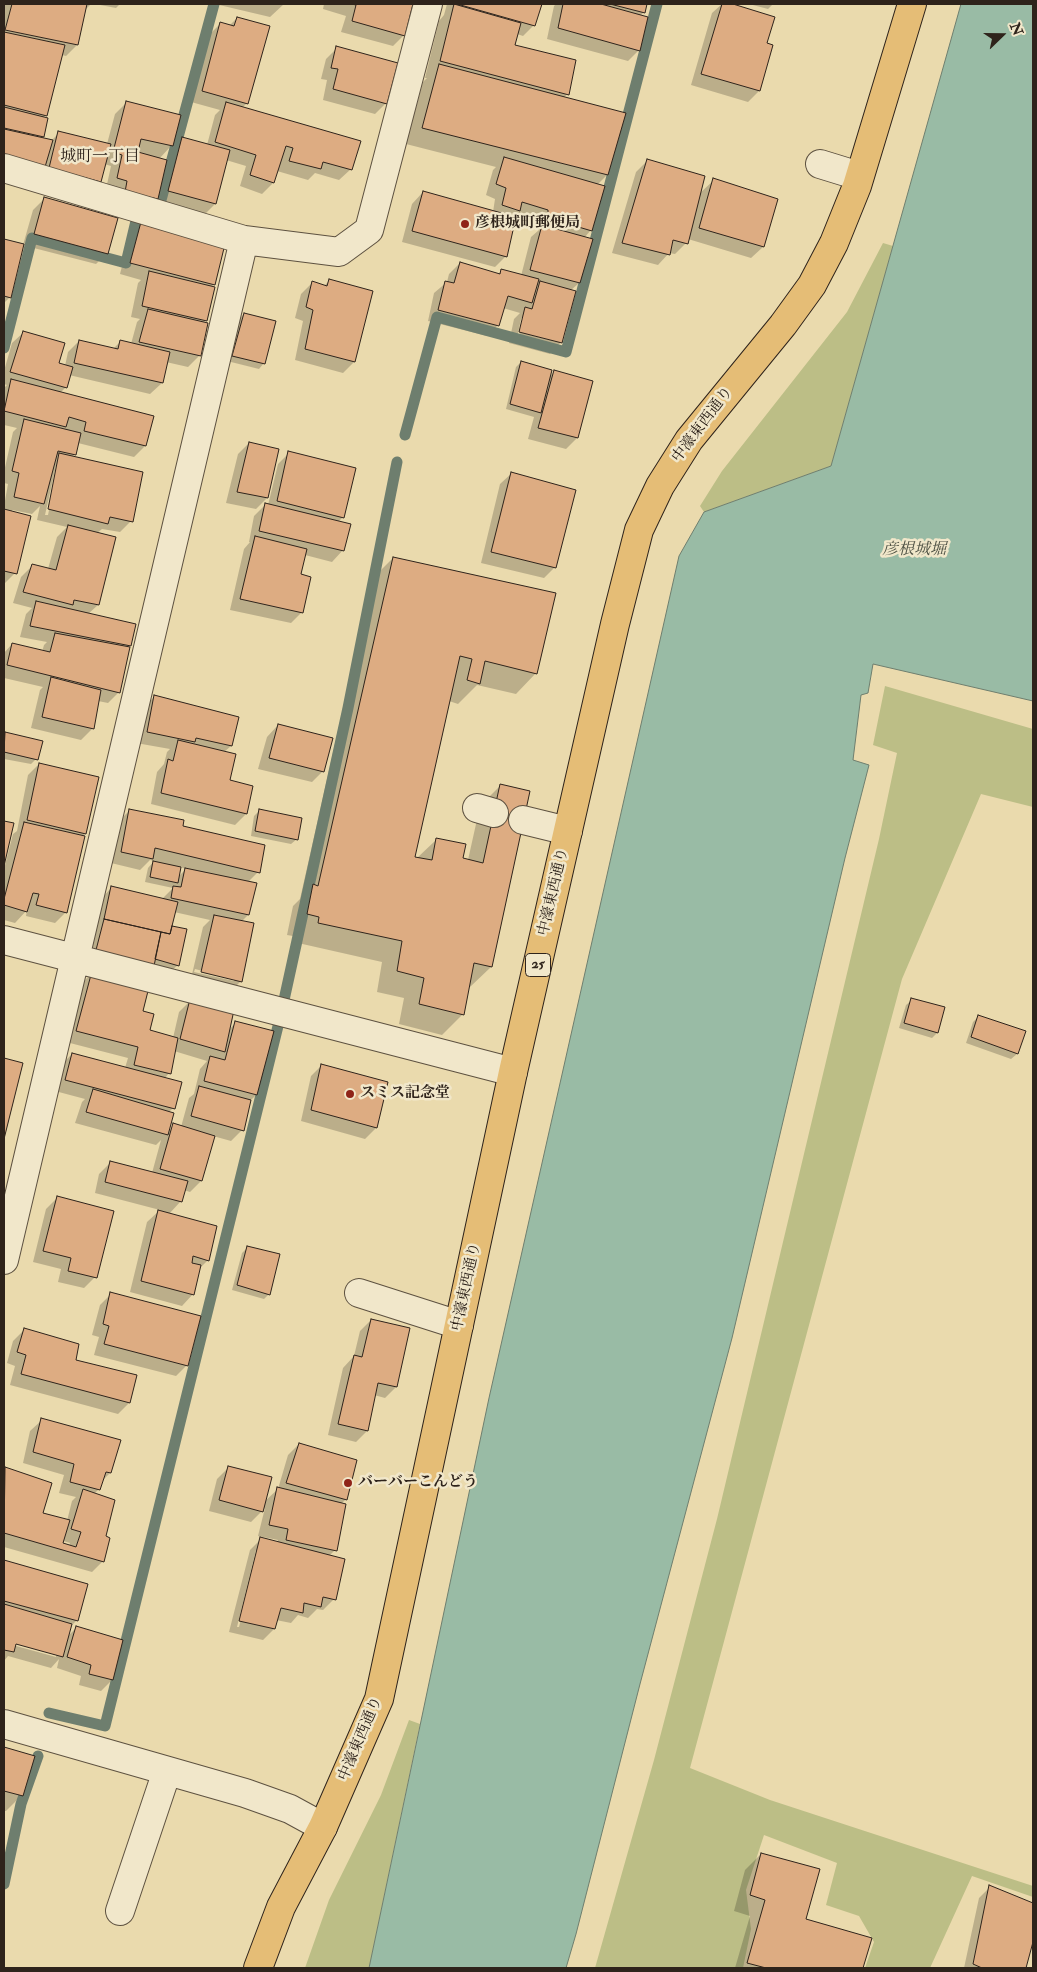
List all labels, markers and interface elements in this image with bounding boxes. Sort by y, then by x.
north arrow [977,10,1027,60]
text: N [1006,20,1027,38]
district label: 城町一丁目 [60,148,140,168]
place label: 彦根城町郵便局 [475,215,580,233]
marker: 彦根城町郵便局 [459,218,471,230]
street label: 中濠東西通り [669,384,737,466]
water label: 彦根城堀 [882,541,946,561]
street label: 中濠東西通り [535,846,573,938]
road number: 25 [526,954,550,976]
place label: スミス記念堂 [360,1085,450,1103]
marker: スミス記念堂 [344,1088,356,1100]
street label: 中濠東西通り [449,1241,485,1333]
place label: バーバーこんどう [358,1474,478,1492]
marker: バーバーこんどう [342,1477,354,1489]
street label: 中濠東西通り [335,1694,387,1784]

